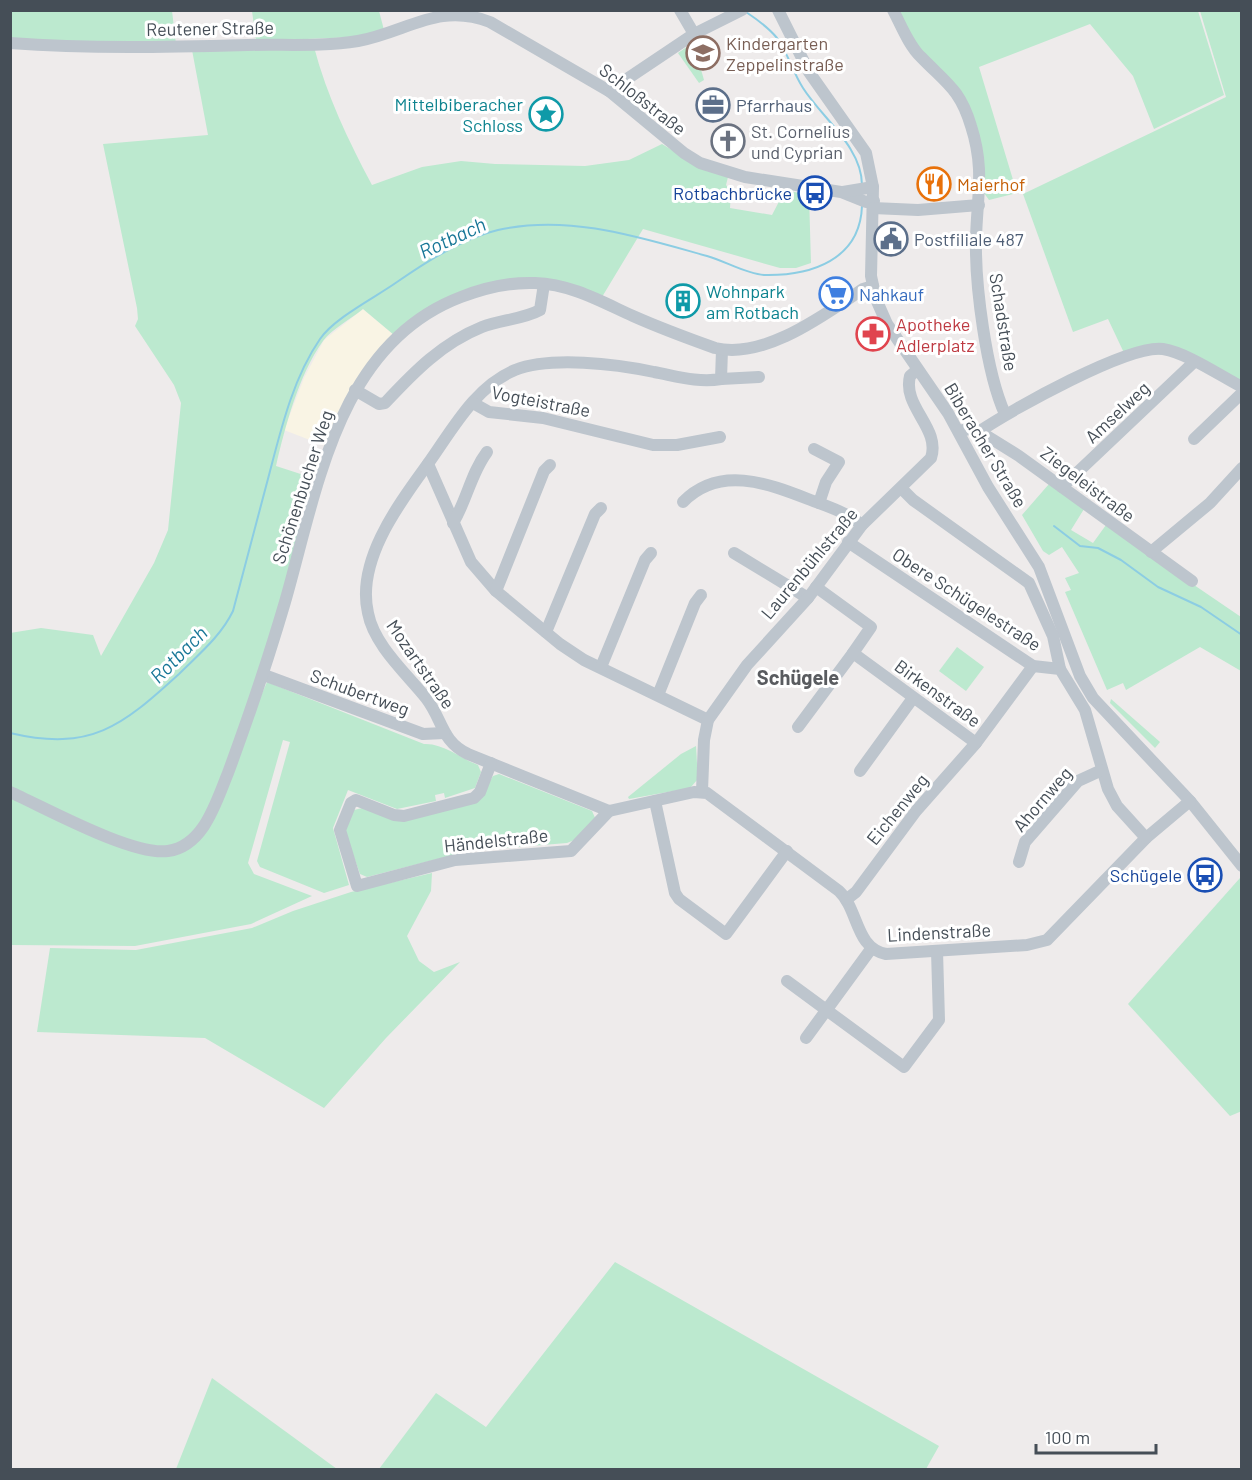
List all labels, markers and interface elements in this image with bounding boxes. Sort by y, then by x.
street label: Reutener Straße [146,16,274,40]
place label: Kindergarten Zeppelinstraße [726,32,844,75]
school or university icon: Kindergarten Zeppelinstraße [685,35,721,71]
street label: Schloßstraße [595,58,691,140]
office icon: Pfarrhaus [695,87,731,123]
place label: Mittelbiberacher Schloss [394,93,523,136]
place label: Pfarrhaus [736,94,812,116]
place icon: Mittelbiberacher Schloss [528,96,564,132]
place label: St. Cornelius und Cyprian [751,120,850,163]
church icon: St. Cornelius und Cyprian [710,123,746,159]
restaurant icon: Maierhof [916,166,952,202]
place label: Maierhof [957,173,1026,195]
bus stop icon: Rotbachbrücke [797,175,833,211]
place label: Rotbachbrücke [673,182,792,204]
water label: Rotbach [415,211,489,263]
public building icon: Postfiliale 487 [873,221,909,257]
place label: Postfiliale 487 [914,228,1024,250]
street label: Schadstraße [985,271,1023,373]
supermarket icon: Nahkauf [818,276,854,312]
place label: Wohnpark am Rotbach [706,280,799,323]
building icon: Wohnpark am Rotbach [665,283,701,319]
place label: Nahkauf [859,283,924,305]
place label: Apotheke Adlerplatz [896,313,975,356]
pharmacy icon: Apotheke Adlerplatz [855,316,891,352]
street label: Amselweg [1080,377,1154,447]
street label: Biberacher Straße [940,378,1032,512]
street label: Vogteistraße [490,381,592,421]
street label: Schönenbucher Weg [267,407,337,567]
street label: Ziegeleistraße [1037,441,1139,527]
street label: Laurenbühlstraße [756,503,862,623]
street label: Obere Schügelestraße [889,543,1045,655]
street label: Mozartstraße [382,615,460,713]
water label: Rotbach [144,620,212,688]
street label: Birkenstraße [891,654,985,732]
street label: Schubertweg [307,664,413,720]
district label: Schügele [757,665,839,689]
street label: Ahornweg [1008,762,1076,836]
street label: Eichenweg [862,769,932,849]
street label: Händelstraße [443,824,549,856]
bus stop icon: Schügele [1187,857,1223,893]
place label: Schügele [1110,864,1182,886]
street label: Lindenstraße [886,918,992,946]
scale bar [1036,1417,1156,1455]
text: 100 m [1045,1426,1090,1448]

